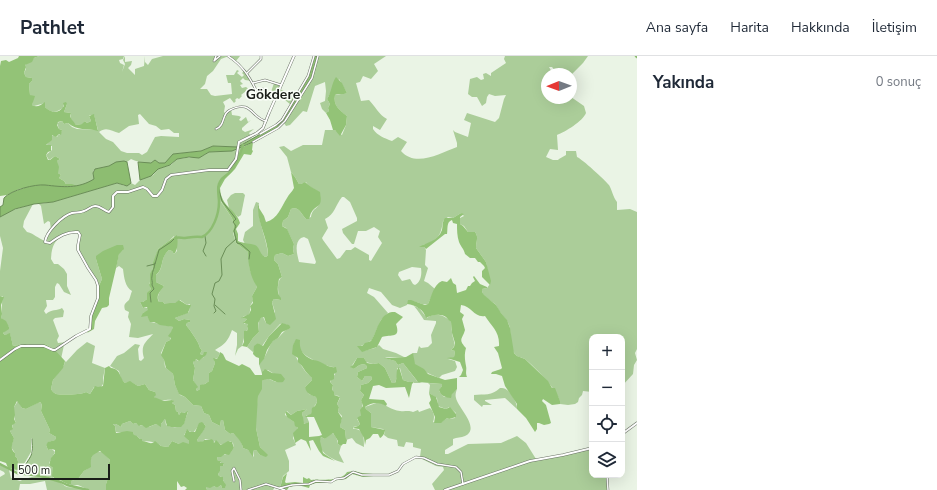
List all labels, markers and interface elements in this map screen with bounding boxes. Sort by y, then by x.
text: Pathlet [20,15,84,41]
text: Ana sayfa [646,18,708,37]
text: Harita [730,18,769,37]
text: Hakkında [791,18,850,37]
text: İletişim [872,18,917,37]
north arrow [541,68,577,104]
text: Yakında [653,71,714,94]
text: 0 sonuç [876,73,921,91]
district label: Gökdere [246,85,301,104]
map controls [589,334,625,478]
button: + [589,334,625,370]
button: − [589,370,625,406]
button: locate [589,406,625,442]
button: layers [589,442,625,478]
scale bar [12,462,110,481]
text: 500 m [18,463,50,478]

